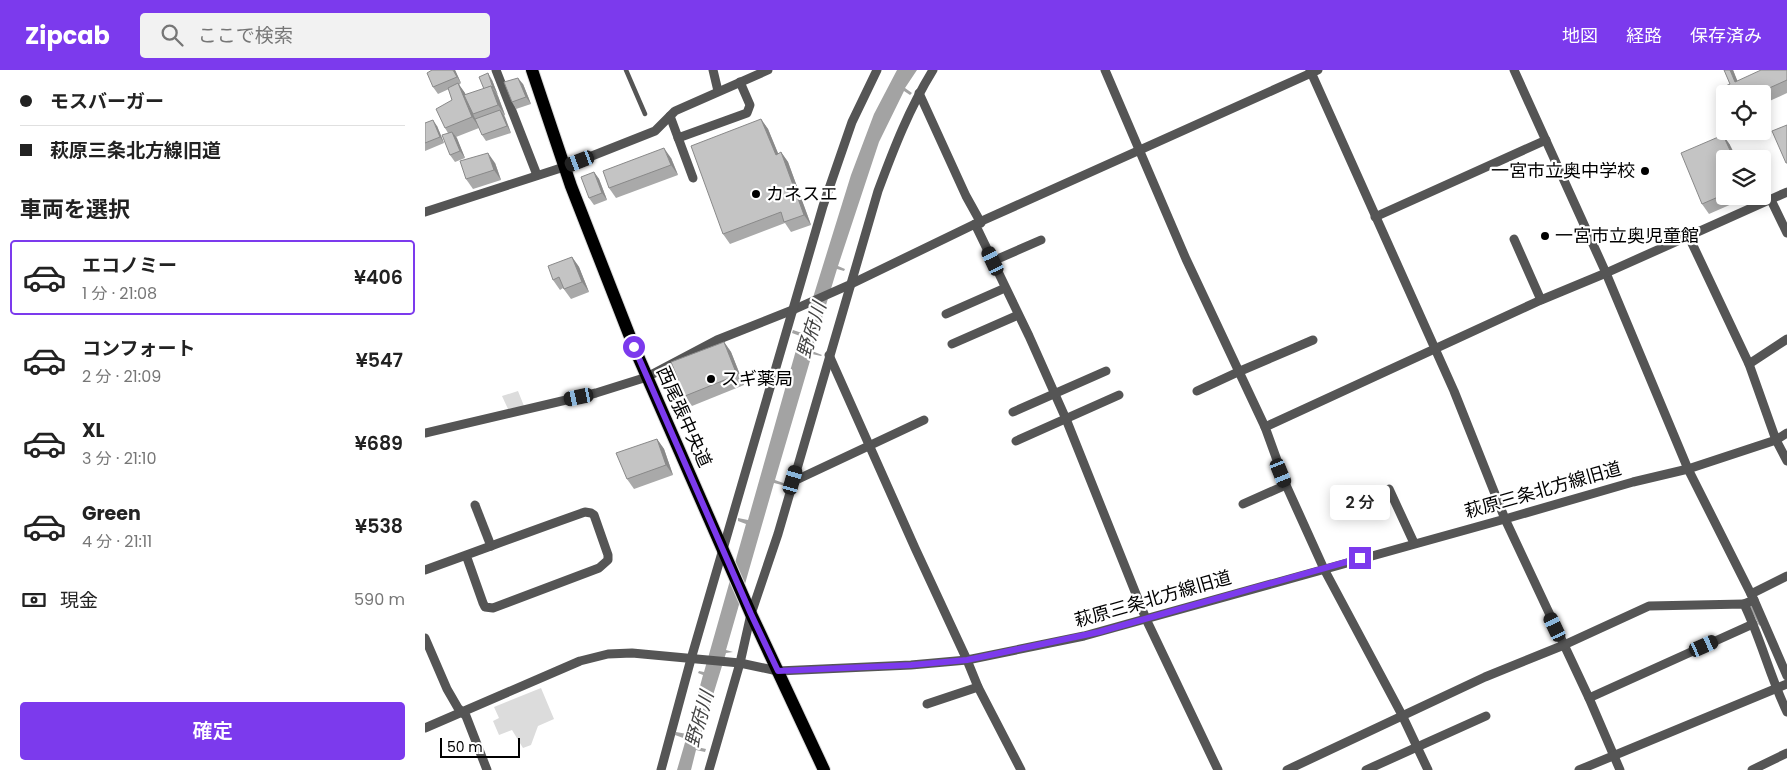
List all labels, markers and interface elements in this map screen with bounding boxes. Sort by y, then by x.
search box [140,13,490,58]
text: Zipcab [25,19,110,52]
icon: search [158,21,186,49]
text: ここで検索 [198,22,293,49]
text: 地図 [1562,23,1598,48]
text: 経路 [1626,23,1662,48]
text: 保存済み [1690,23,1762,48]
map controls [1716,85,1771,205]
button: locate [1716,85,1771,140]
text: モスバーガー [50,88,164,115]
text: 萩原三条北方線旧道 [50,137,221,164]
car [563,149,596,173]
button: layers [1716,150,1771,205]
place label: 一宮市立奥中学校 [1491,158,1635,183]
marker: 一宮市立奥中学校 [1639,165,1651,177]
place label: カネスエ [766,181,838,206]
marker: カネスエ [750,188,762,200]
text: 車両を選択 [20,194,130,225]
place label: 一宮市立奥児童館 [1555,223,1699,248]
marker: 一宮市立奥児童館 [1539,230,1551,242]
car [979,244,1006,278]
text: エコノミー [82,252,177,279]
icon: car [22,255,67,300]
text: ¥406 [354,264,403,291]
text: 1 分 · 21:08 [82,282,157,305]
water label: 野府川 [790,297,833,361]
text: コンフォート [82,335,195,362]
route start [623,336,645,358]
icon: car [22,338,67,383]
text: ¥547 [356,347,403,374]
street label: 西尾張中央道 [651,362,718,471]
text: 2 分 · 21:09 [82,365,161,388]
place label: スギ薬局 [721,366,793,391]
marker: スギ薬局 [705,373,717,385]
car [562,387,595,407]
text: XL [82,417,105,444]
icon: car [22,421,67,466]
text: ¥689 [355,430,403,457]
text: 3 分 · 21:10 [82,447,157,470]
street label: 萩原三条北方線旧道 [1462,455,1624,524]
car [1268,456,1293,490]
car [781,464,804,496]
callout: 2 分 [1330,486,1390,520]
text: 2 分 [1346,491,1375,514]
text: Green [82,500,141,527]
icon: car [22,504,67,549]
text: ¥538 [355,513,403,540]
text: 4 分 · 21:11 [82,530,152,553]
route end [1349,547,1371,569]
street label: 萩原三条北方線旧道 [1072,564,1234,633]
icon: cash [20,586,48,614]
text: 現金 [60,587,98,614]
text: 590 m [354,588,405,611]
car [1541,610,1568,644]
car [1687,633,1720,659]
water label: 野府川 [679,686,721,750]
button: 確定 [20,702,405,760]
scale bar [440,735,520,758]
text: 50 m [447,737,483,757]

